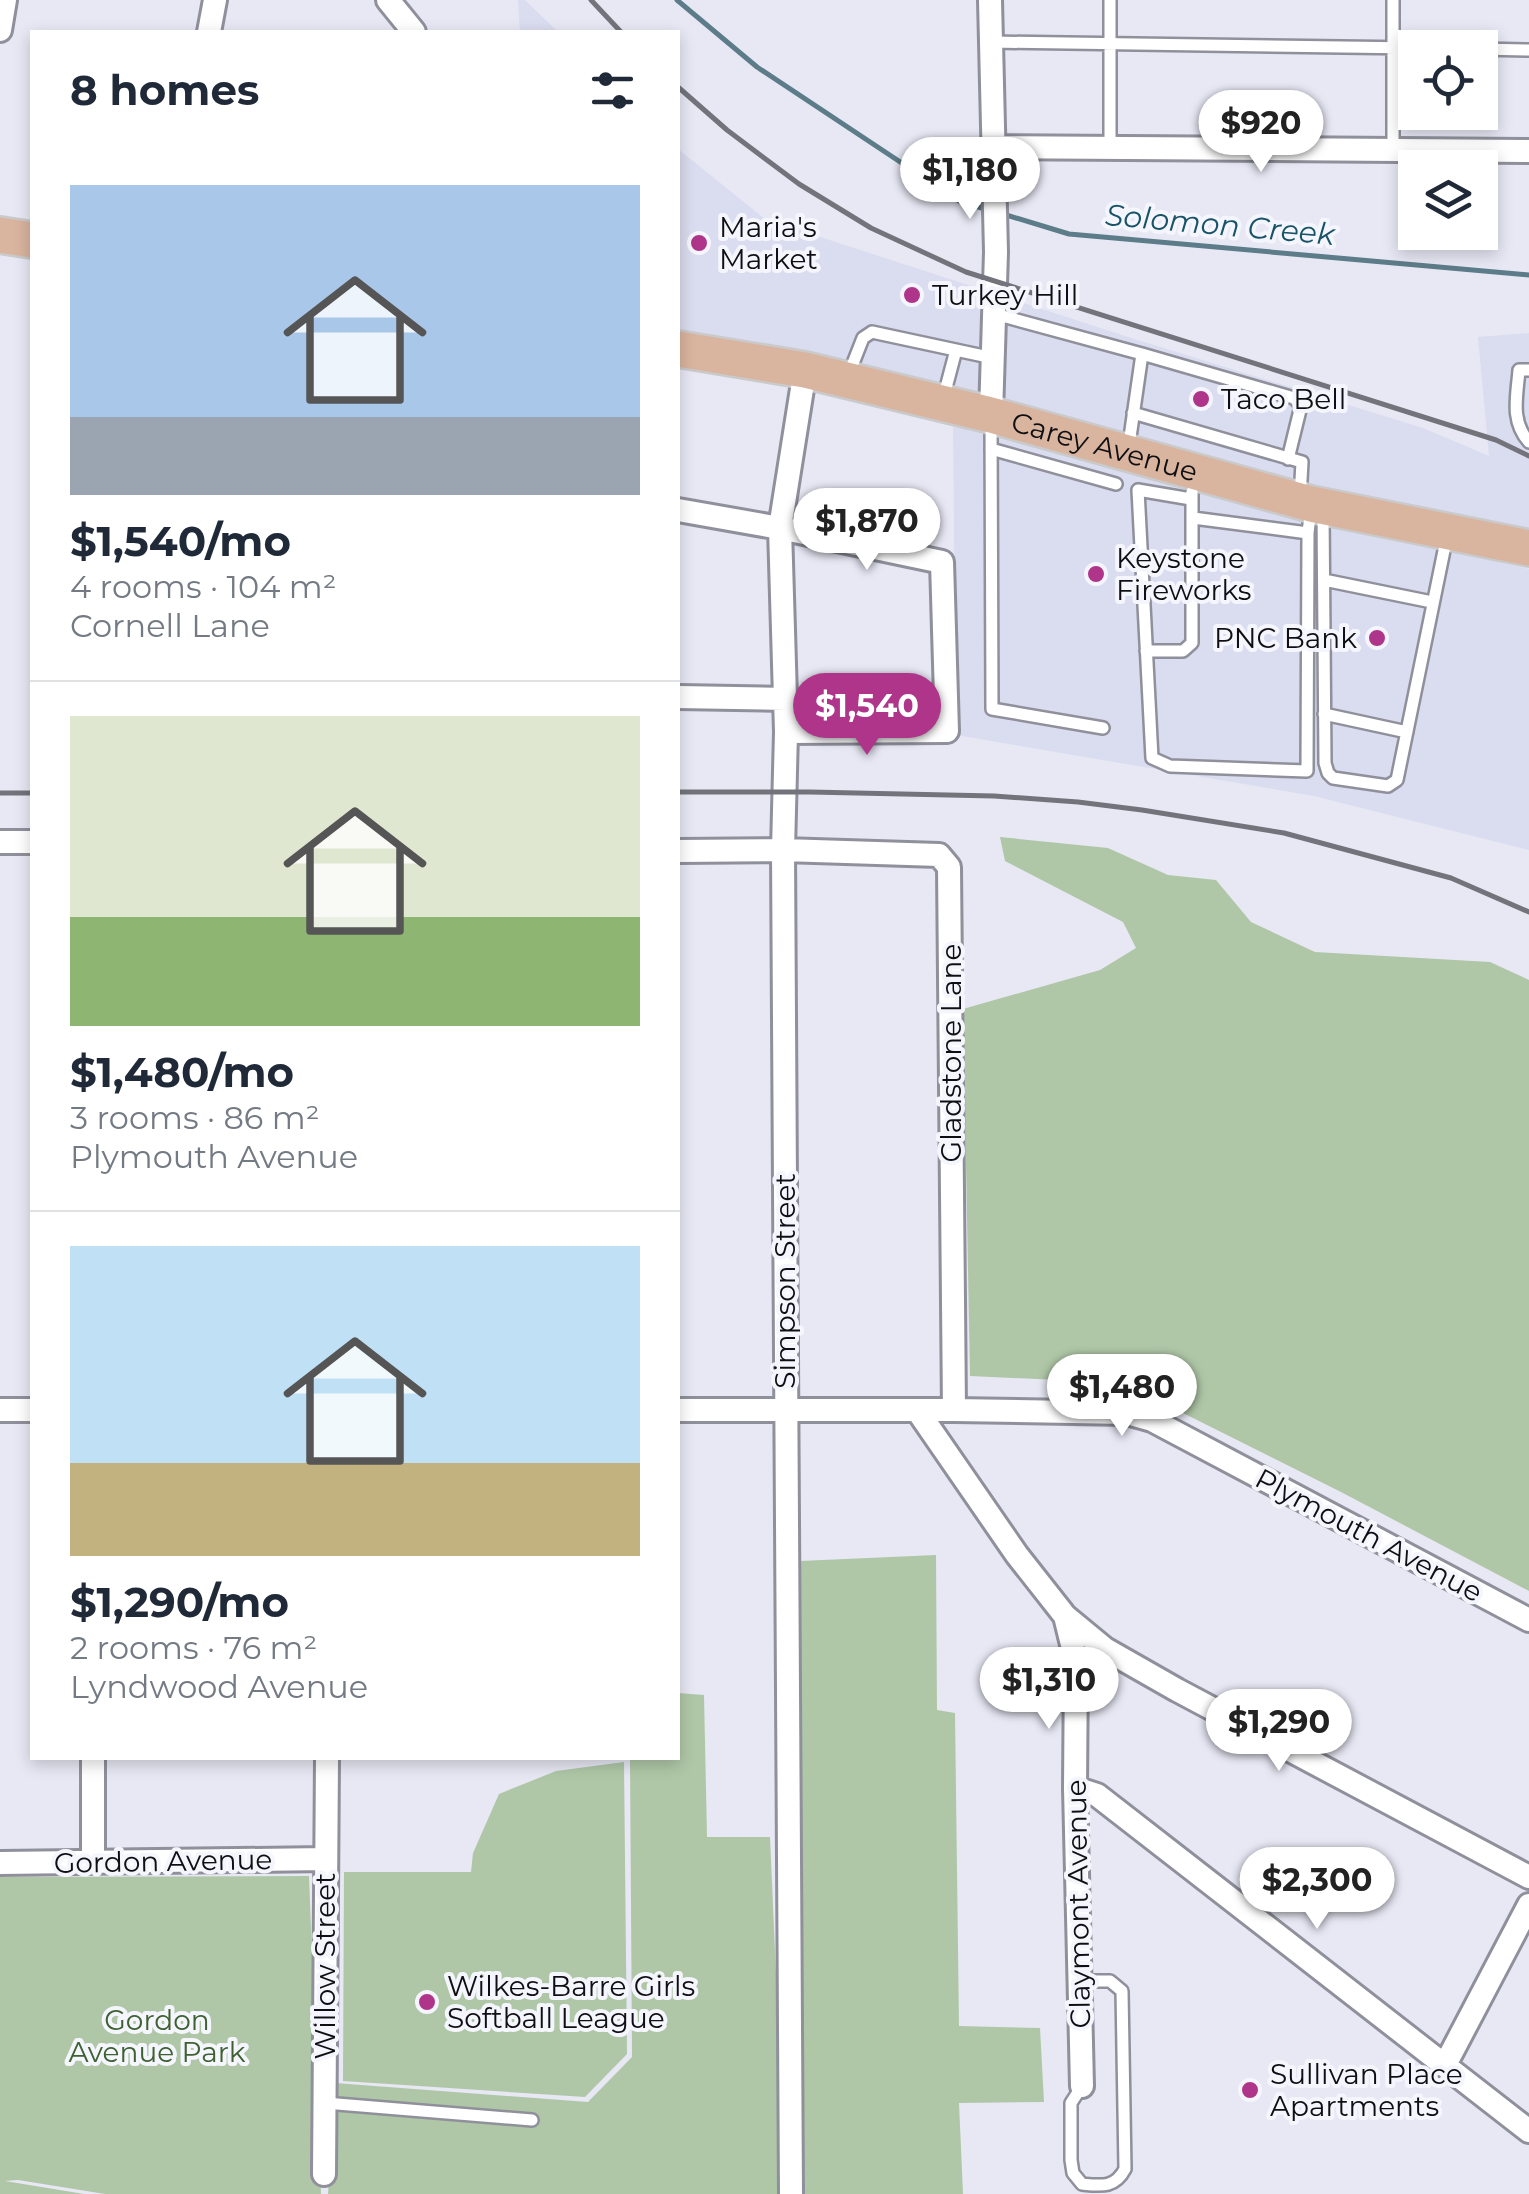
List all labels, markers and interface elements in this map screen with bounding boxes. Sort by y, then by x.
map controls [1398,30,1498,250]
button: locate [1398,30,1498,130]
icon: filters [585,63,640,118]
text: 8 homes [70,64,259,116]
pin: $920 [1202,90,1320,175]
text: $920 [1221,103,1301,142]
pin: $1,180 [889,137,1051,222]
text: $1,180 [922,150,1018,189]
button: layers [1398,150,1498,250]
water label: Solomon Creek [1104,196,1337,253]
place label: Maria's Market [719,210,818,276]
marker: Maria's Market [688,232,710,254]
icon: home [265,250,445,430]
place label: Turkey Hill [932,278,1078,312]
marker: Turkey Hill [901,284,923,306]
place label: Taco Bell [1221,382,1346,416]
marker: Taco Bell [1190,388,1212,410]
street label: Carey Avenue [1008,404,1202,489]
pin: $1,870 [786,488,948,573]
text: $1,870 [815,501,919,540]
text: $1,540/mo [70,515,291,567]
place label: Keystone Fireworks [1116,541,1251,607]
marker: Keystone Fireworks [1085,563,1107,585]
text: 4 rooms · 104 m² [70,567,336,606]
text: Cornell Lane [70,606,270,645]
place label: PNC Bank [1214,621,1357,655]
marker: PNC Bank [1366,627,1388,649]
pin: $1,540 [786,673,948,758]
text: $1,540 [815,686,919,725]
icon: home [265,781,445,961]
street label: Gladstone Lane [934,944,968,1162]
text: $1,480/mo [70,1046,294,1098]
text: 3 rooms · 86 m² [70,1098,319,1137]
text: Plymouth Avenue [70,1137,358,1176]
street label: Simpson Street [768,1173,802,1389]
icon: home [265,1311,445,1491]
pin: $1,480 [1041,1354,1203,1439]
text: $1,480 [1069,1367,1175,1406]
street label: Plymouth Avenue [1250,1461,1488,1609]
text: $1,290/mo [70,1576,289,1628]
text: 2 rooms · 76 m² [70,1628,317,1667]
pin: $1,310 [968,1647,1130,1732]
text: $1,310 [1002,1660,1096,1699]
text: Lyndwood Avenue [70,1667,368,1706]
pin: $1,290 [1198,1689,1360,1774]
text: $1,290 [1228,1702,1330,1741]
street label: Claymont Avenue [1059,1779,1097,2029]
street label: Gordon Avenue [53,1842,273,1880]
pin: $2,300 [1236,1847,1398,1932]
text: $2,300 [1262,1860,1372,1899]
street label: Willow Street [308,1873,342,2059]
place label: Wilkes-Barre Girls Softball League [447,1969,695,2035]
marker: Wilkes-Barre Girls Softball League [416,1991,438,2013]
park label: Gordon Avenue Park [69,2003,246,2069]
place label: Sullivan Place Apartments [1270,2057,1463,2123]
marker: Sullivan Place Apartments [1239,2079,1261,2101]

